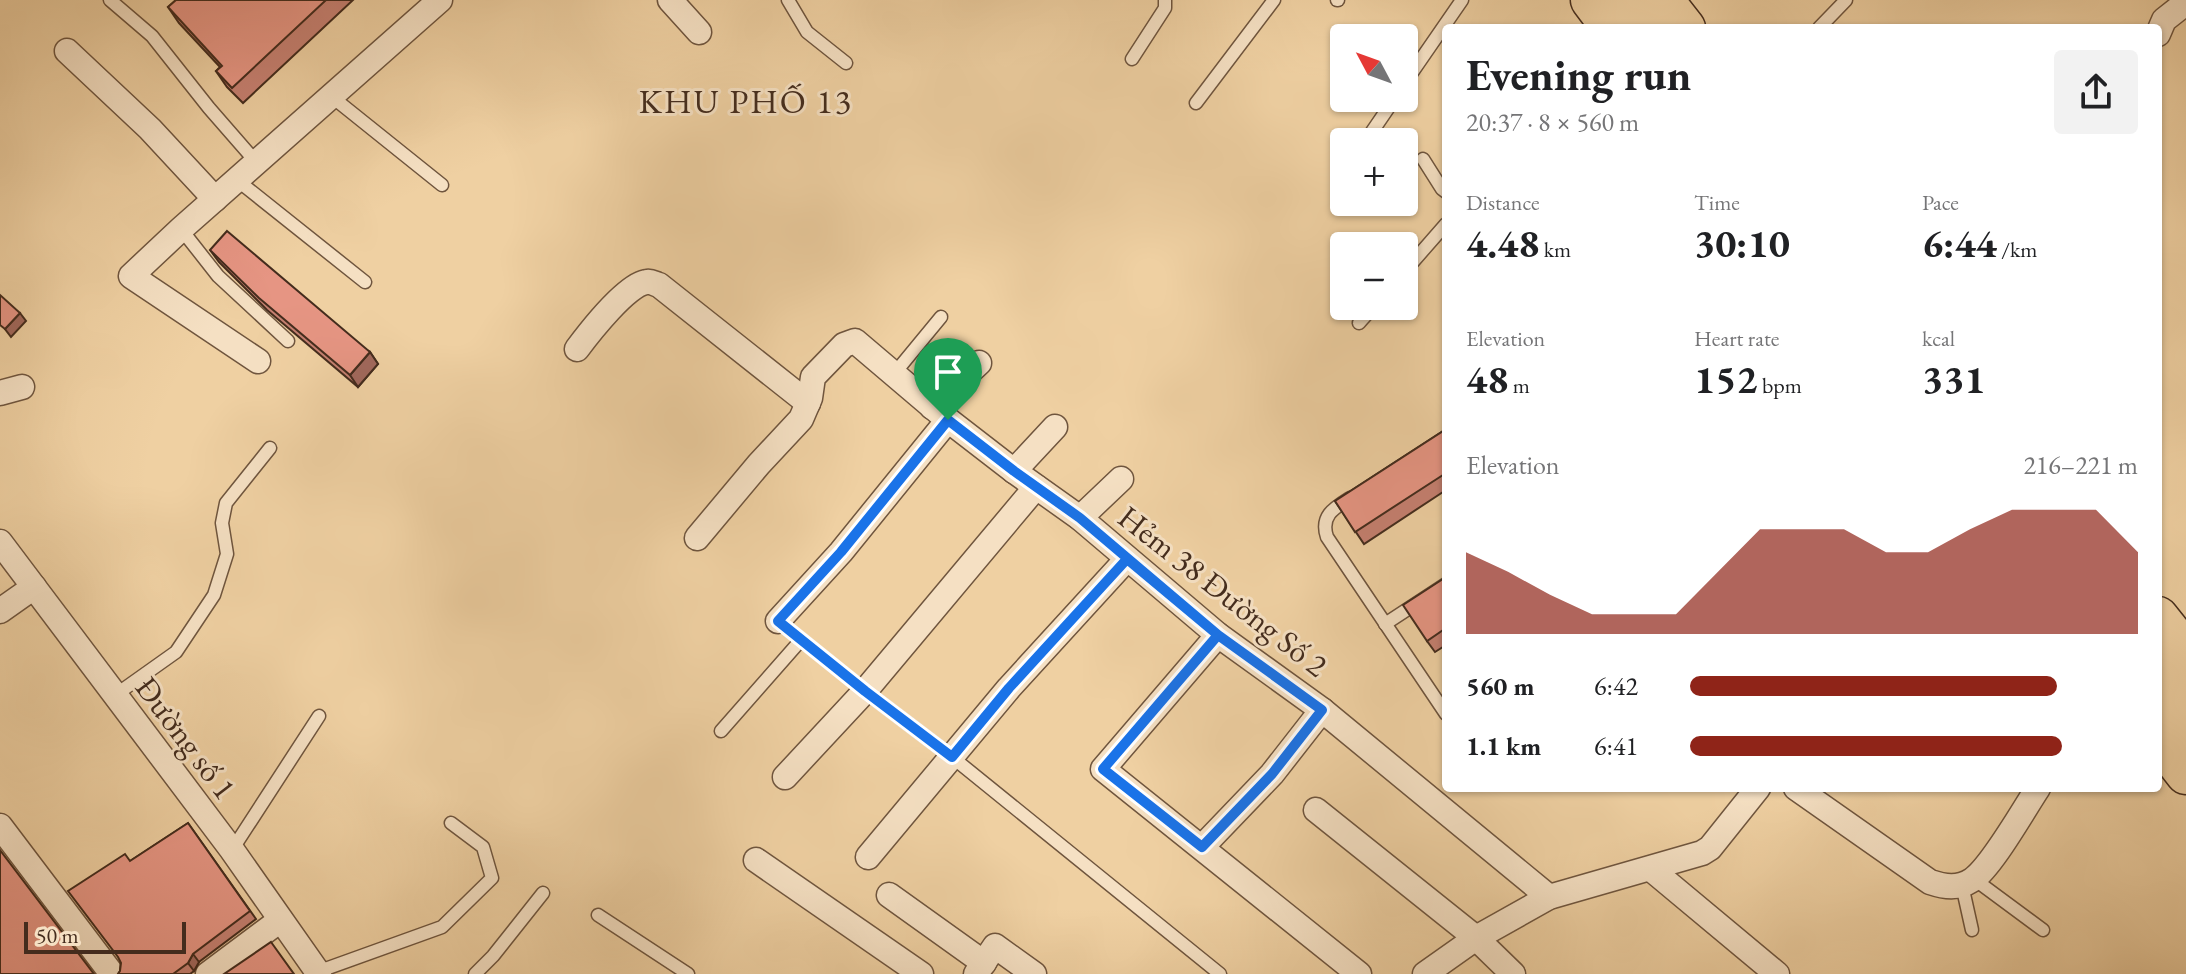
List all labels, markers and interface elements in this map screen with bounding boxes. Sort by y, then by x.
north arrow [1330,24,1418,112]
map controls [1330,24,1418,320]
text: Evening run [1466,46,1691,103]
button: share [2054,50,2138,134]
district label: KHU PHỐ 13 [639,79,853,123]
text: 20:37 · 8 × 560 m [1466,105,1639,139]
button: + [1330,128,1418,216]
text: Distance [1466,188,1539,217]
text: Time [1694,188,1740,217]
text: Pace [1922,188,1959,217]
text: 4.48 [1466,217,1539,269]
text: 30:10 [1694,217,1790,269]
text: 6:44 [1922,217,1997,269]
button: − [1330,232,1418,320]
text: km [1539,235,1571,264]
text: /km [1997,235,2037,264]
text: Elevation [1466,324,1545,353]
text: Heart rate [1694,324,1779,353]
text: kcal [1922,324,1955,353]
pin [914,338,982,420]
icon: arrive [926,350,970,394]
text: 48 [1466,353,1508,405]
text: 152 [1694,353,1757,405]
text: 331 [1922,353,1985,405]
text: m [1508,371,1530,400]
text: bpm [1757,371,1802,400]
text: Elevation [1466,448,1560,482]
text: 216–221 m [2023,448,2138,482]
street label: Hẻm 38 Đường Số 2 [1110,496,1337,686]
street label: Đường số 1 [126,668,246,808]
text: 560 m [1466,669,1534,703]
text: 6:42 [1594,669,1638,703]
text: 1.1 km [1466,729,1541,763]
text: 6:41 [1594,729,1638,763]
scale bar [24,918,186,954]
text: 50 m [36,921,79,950]

